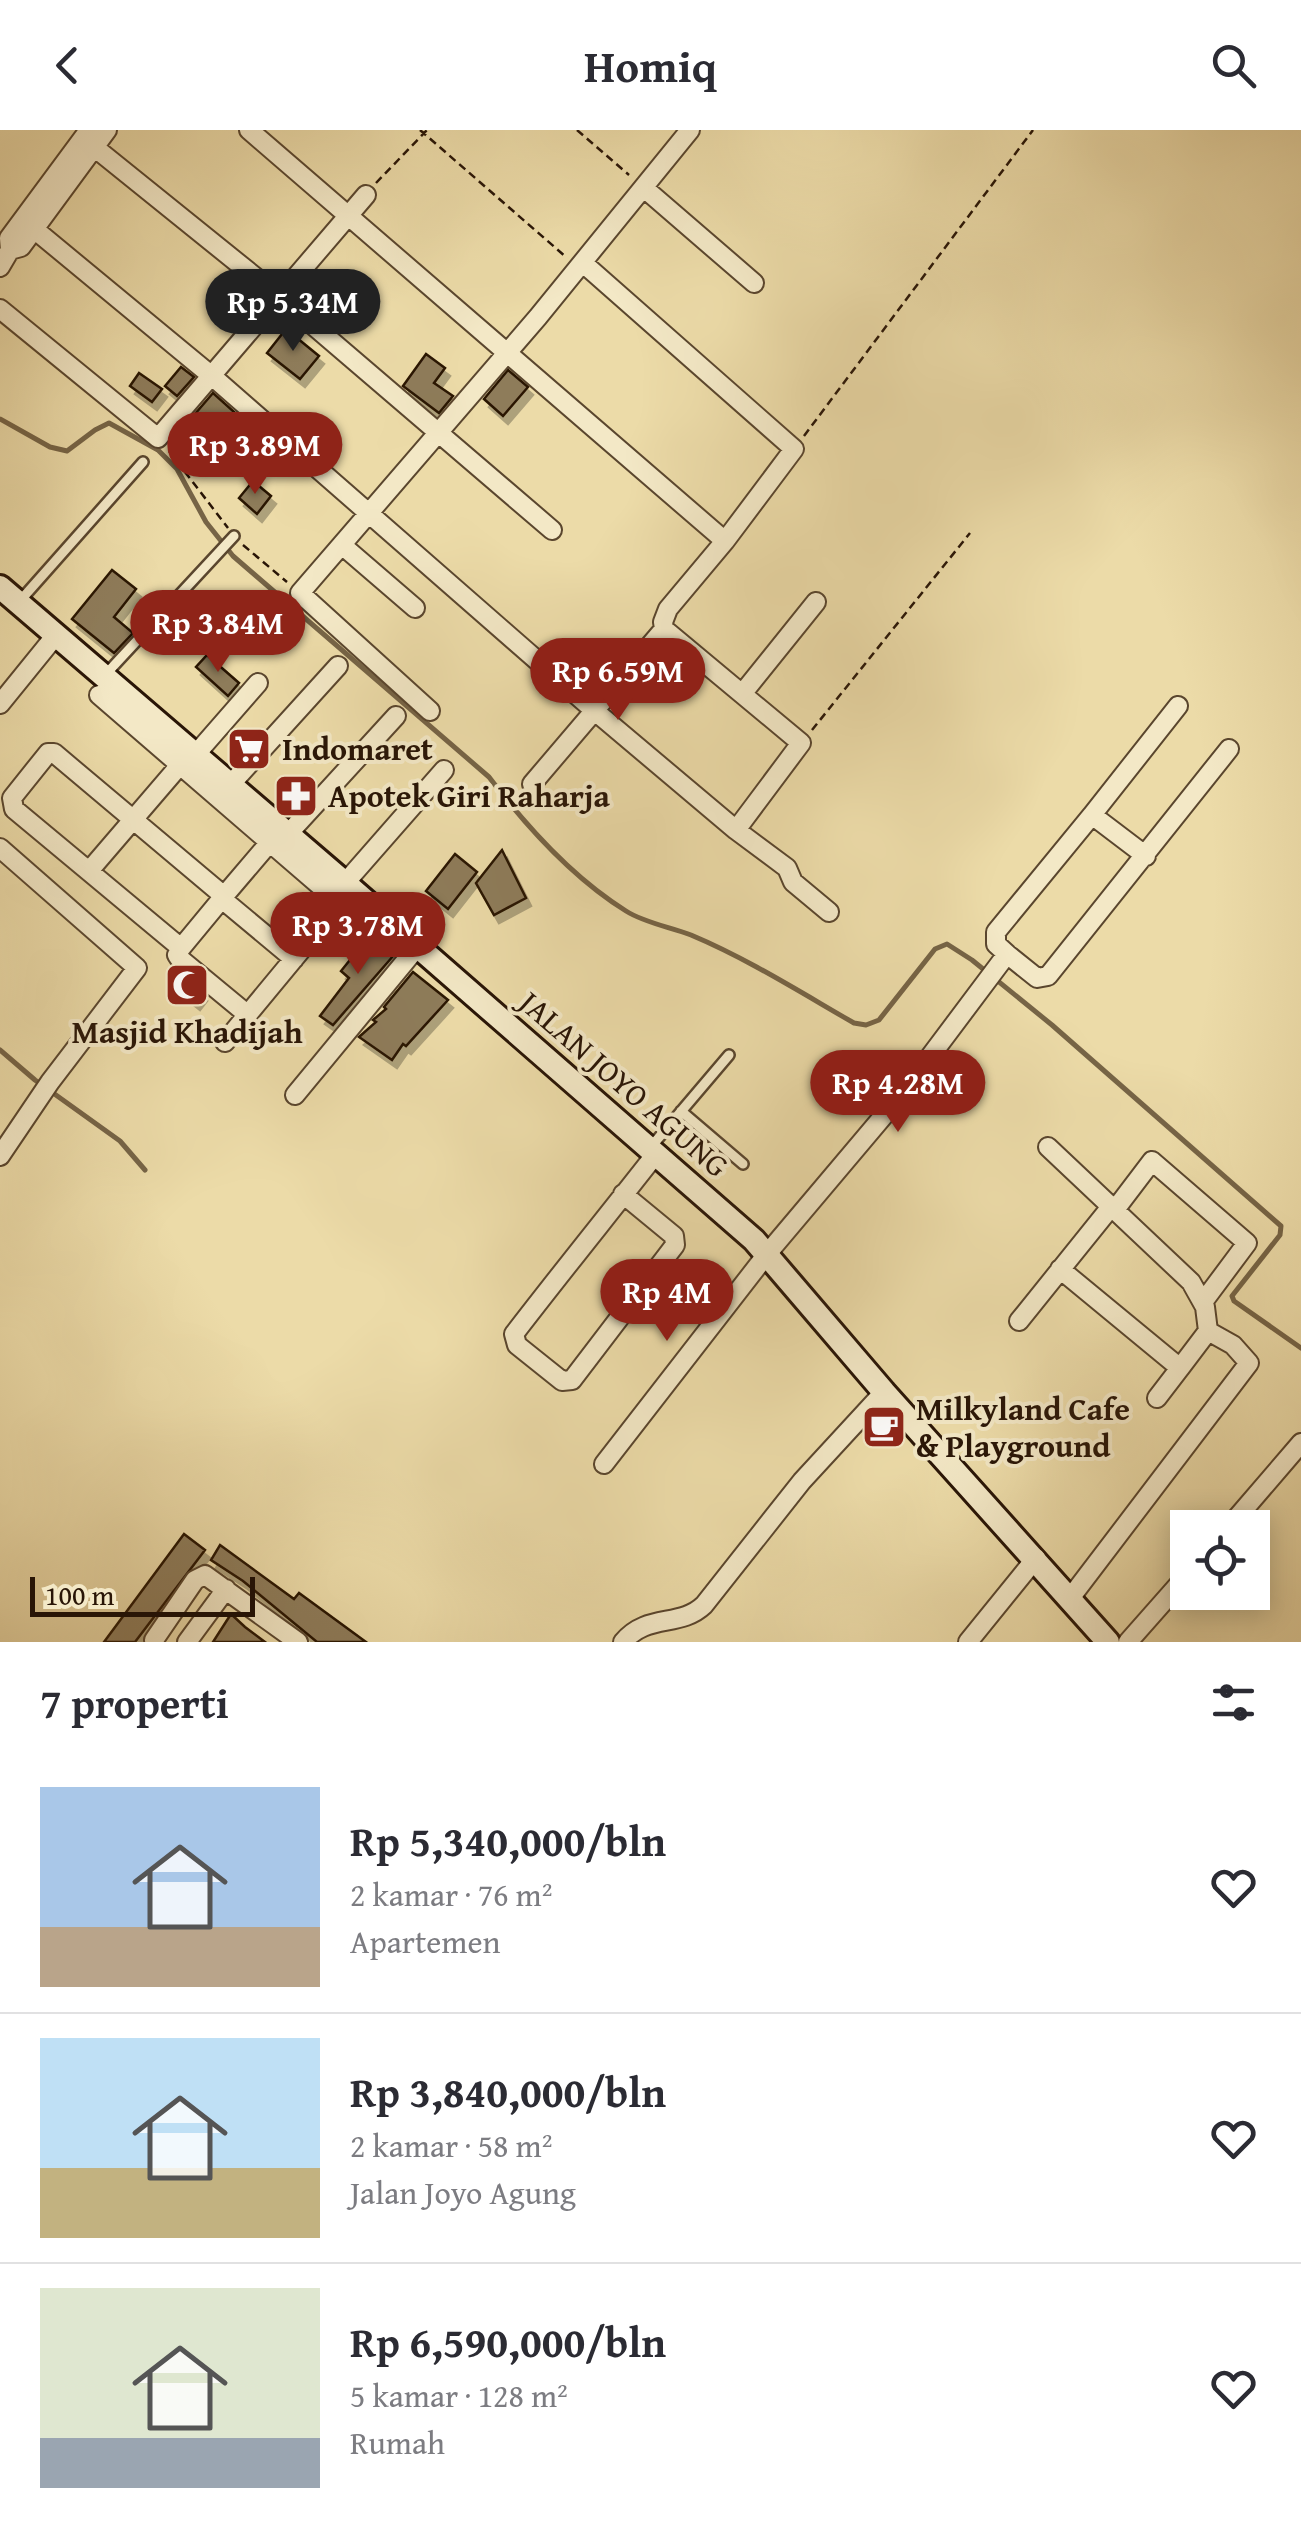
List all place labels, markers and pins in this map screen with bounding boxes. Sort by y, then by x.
pin: Rp 5.34M [190,269,396,354]
pin: Rp 3.89M [152,412,358,497]
pin: Rp 3.84M [115,590,321,675]
pin: Rp 6.59M [515,638,721,723]
place label: Indomaret [282,725,433,772]
supermarket icon: Indomaret [226,726,272,772]
place label: Apotek Giri Raharja [328,772,611,819]
pharmacy icon: Apotek Giri Raharja [273,773,319,819]
pin: Rp 3.78M [255,892,461,977]
mosque icon: Masjid Khadijah [164,962,210,1008]
place label: Masjid Khadijah [71,1008,303,1055]
pin: Rp 4.28M [795,1050,1001,1135]
pin: Rp 4M [597,1259,737,1344]
place label: Milkyland Cafe & Playground [916,1385,1130,1469]
cafe icon: Milkyland Cafe & Playground [861,1404,907,1450]

